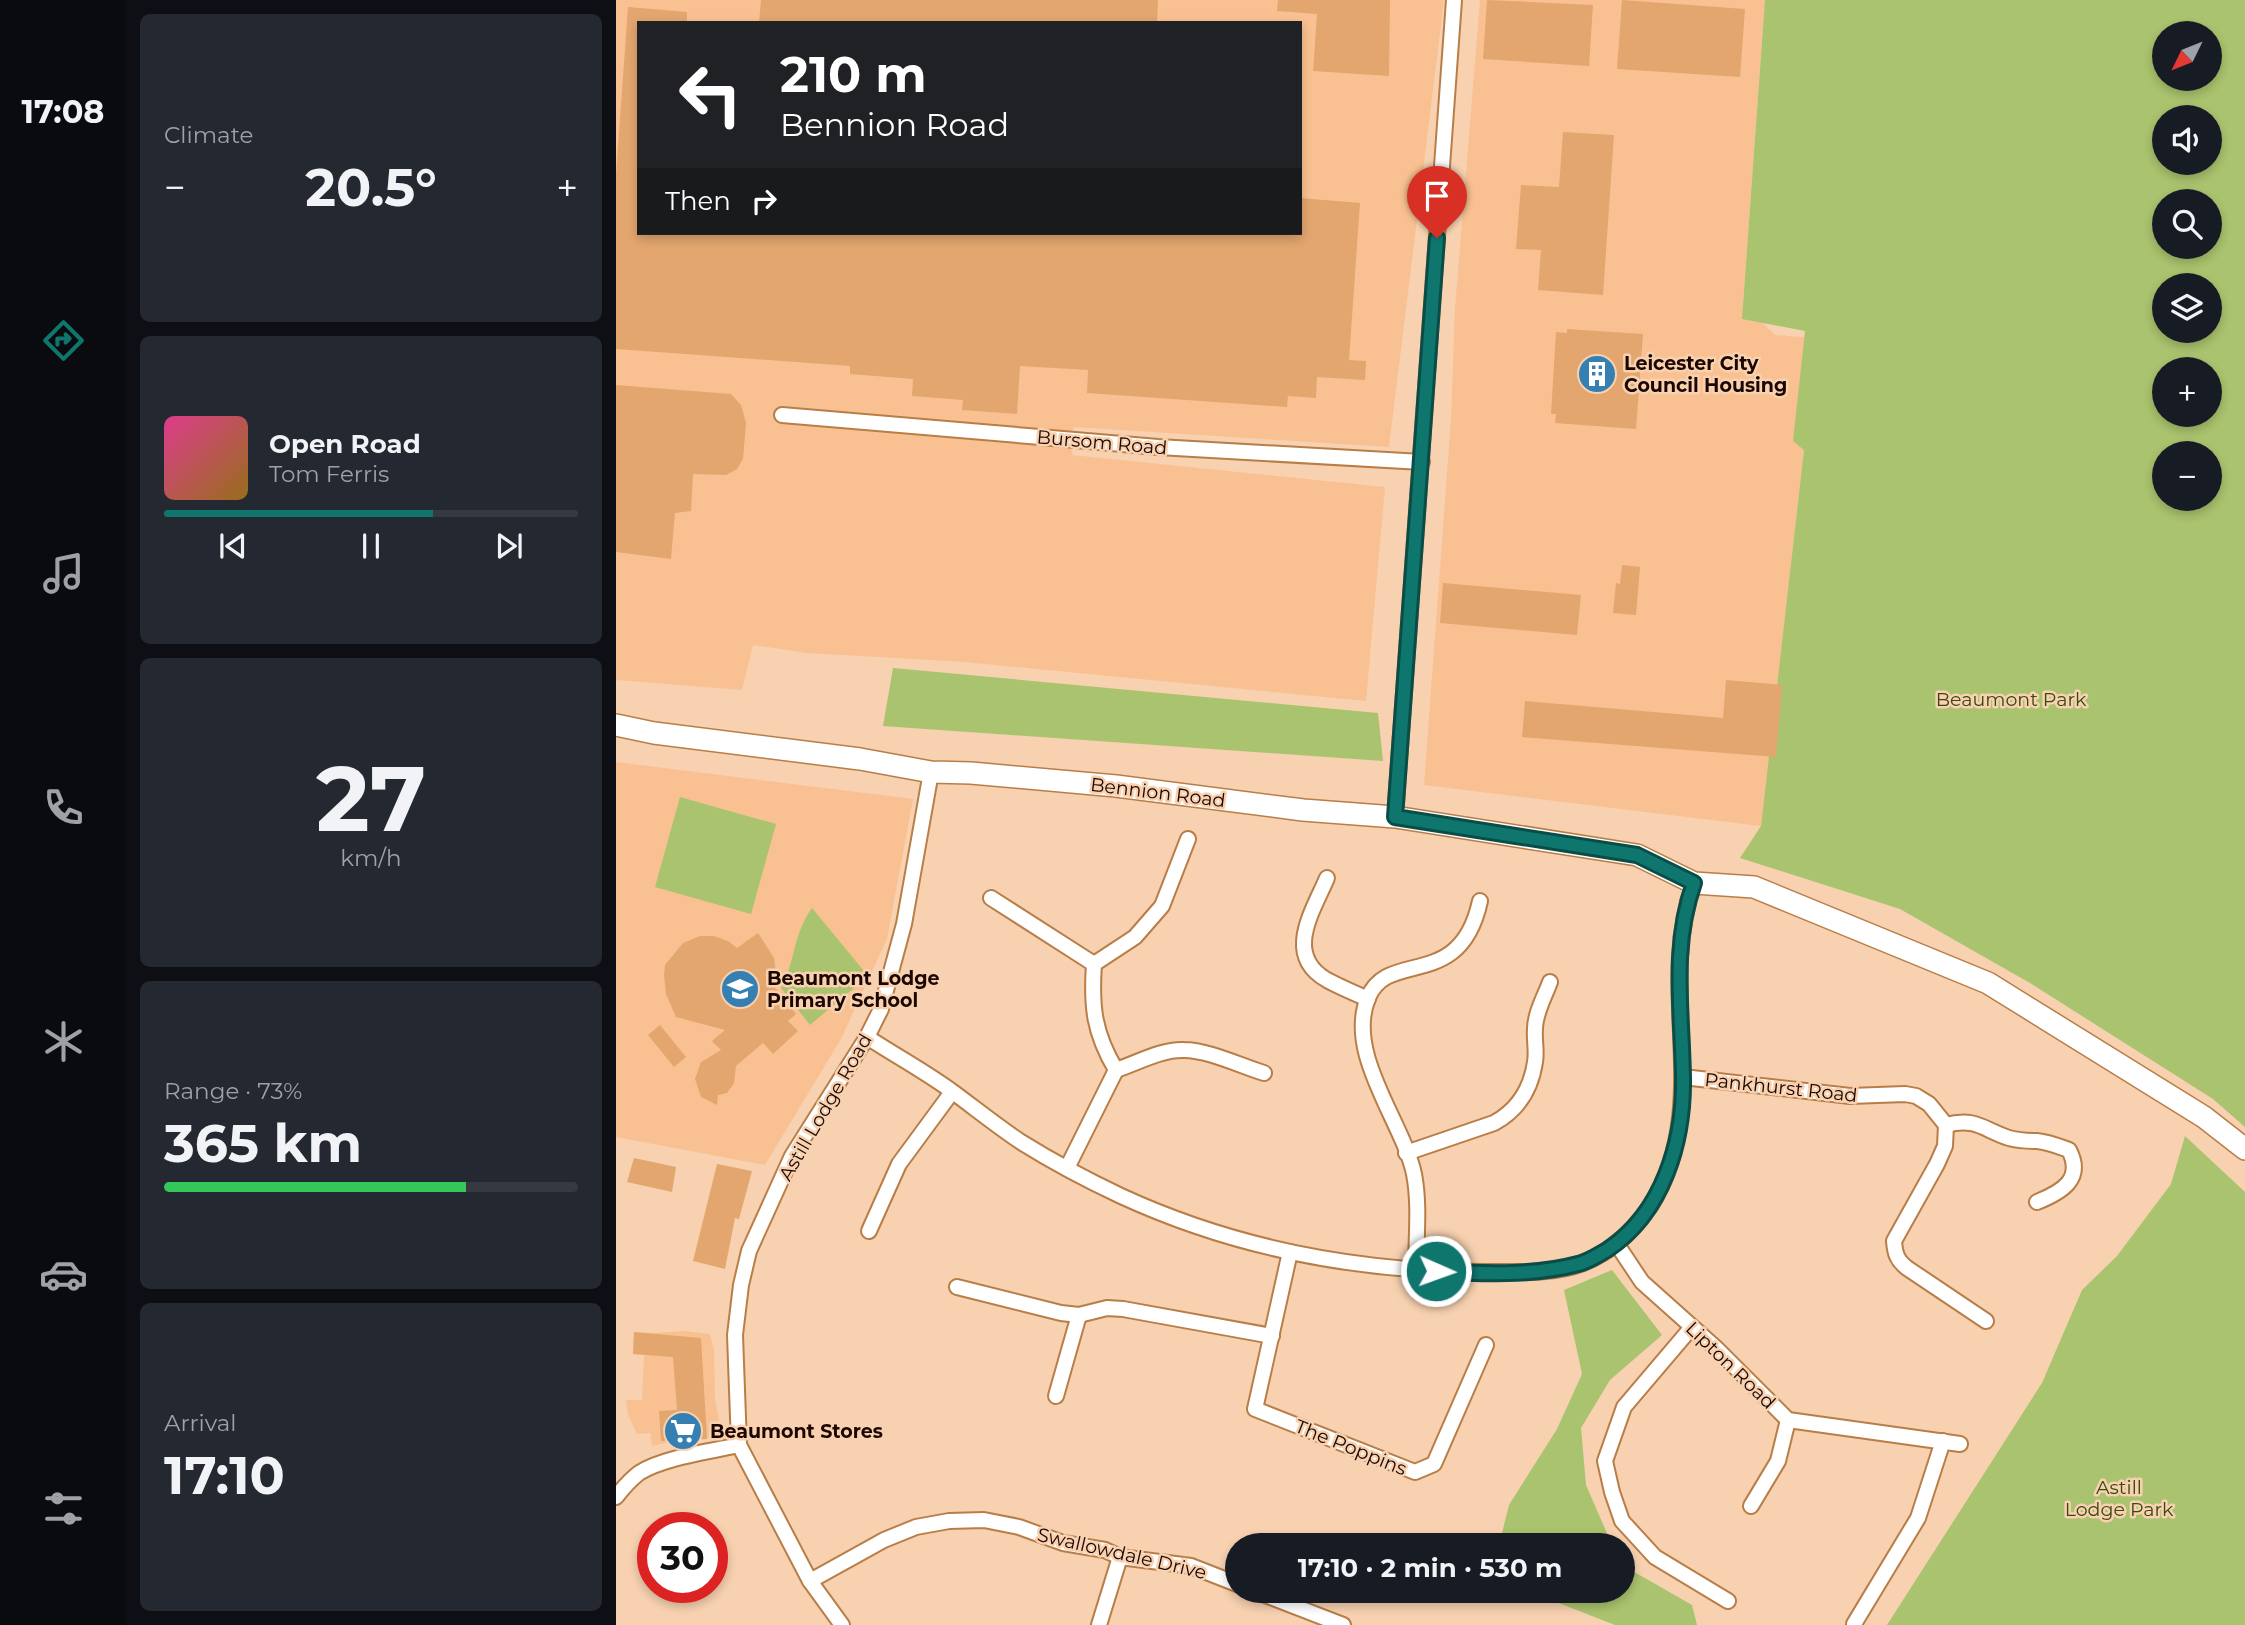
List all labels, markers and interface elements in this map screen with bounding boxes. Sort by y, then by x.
north arrow [2152,21,2222,91]
map controls [2152,21,2222,511]
text: 210 m [780,45,927,104]
icon: left [665,49,756,140]
text: 17:08 [22,92,104,131]
text: Bennion Road [780,105,1009,144]
button: sound [2152,105,2222,175]
text: Climate [164,121,253,149]
text: 20.5° [305,156,437,219]
text: − [164,164,186,211]
text: + [556,164,578,211]
pin [1407,166,1467,238]
icon: arrive [1418,177,1456,215]
icon: right [745,182,783,220]
text: Then [665,185,731,217]
button: search [2152,189,2222,259]
button: layers [2152,273,2222,343]
icon: directions [39,316,88,365]
place label: Leicester City Council Housing [1624,352,1787,397]
building icon: Leicester City Council Housing [1576,353,1618,395]
button: + [2152,357,2222,427]
street label: Bursom Road [1036,425,1168,460]
text: Open Road [269,428,421,460]
button: − [2152,441,2222,511]
text: Tom Ferris [269,460,389,488]
icon: previous [214,527,252,565]
icon: pause [352,527,390,565]
icon: next [490,527,528,565]
icon: music [39,549,88,598]
park label: Beaumont Park [1936,688,2087,711]
text: 27 [316,743,426,854]
street label: Bennion Road [1089,773,1227,812]
icon: phone [39,783,88,832]
text: km/h [340,844,402,872]
place label: Beaumont Lodge Primary School [767,967,940,1012]
school or university icon: Beaumont Lodge Primary School [719,968,761,1010]
icon: climate [39,1017,88,1066]
street label: Astill Lodge Road [774,1030,877,1185]
street label: Pankhurst Road [1703,1068,1859,1107]
text: Range · 73% [164,1077,302,1105]
text: 365 km [164,1112,362,1175]
position arrow [1399,1234,1473,1308]
icon: car [39,1250,88,1299]
street label: Lipton Road [1681,1317,1780,1414]
text: Arrival [164,1409,237,1437]
supermarket icon: Beaumont Stores [662,1410,704,1452]
street label: The Poppins [1292,1415,1410,1480]
place label: Beaumont Stores [710,1420,883,1443]
text: 17:10 [164,1444,285,1507]
park label: Astill Lodge Park [2065,1476,2174,1521]
icon: filters [39,1484,88,1533]
speed limit sign: 30 [637,1512,728,1603]
street label: Swallowdale Drive [1035,1523,1209,1584]
text: 17:10 · 2 min · 530 m [1298,1552,1562,1584]

